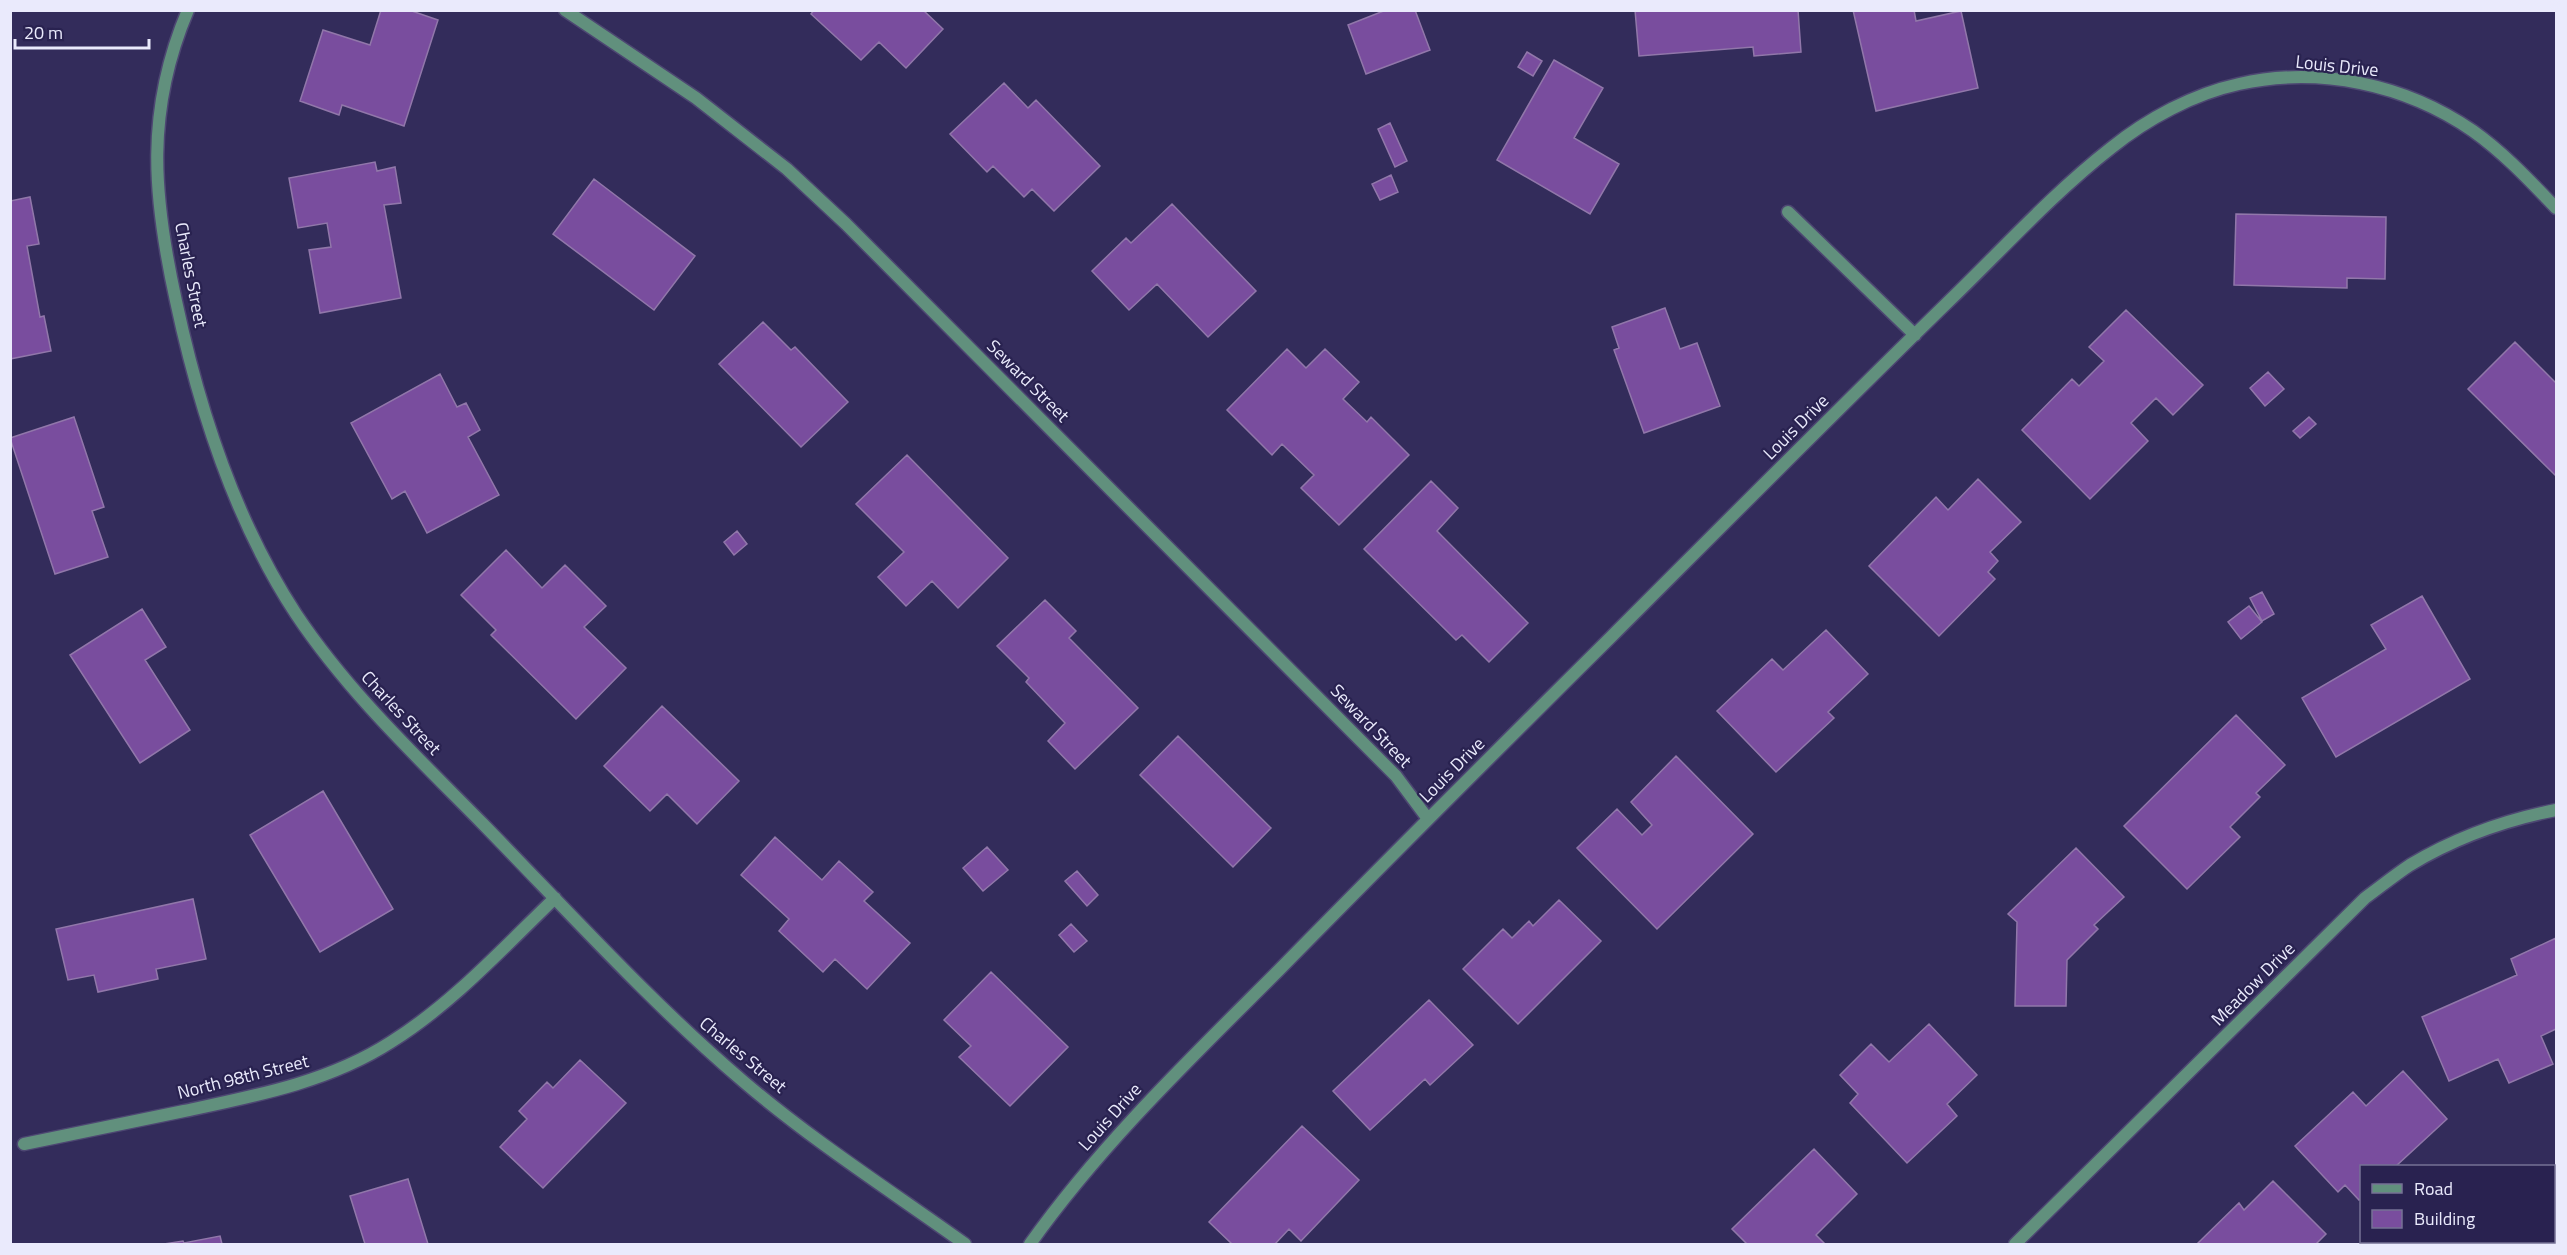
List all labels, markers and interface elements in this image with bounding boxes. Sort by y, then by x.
scale bar [15,12,148,50]
text: 20 m [24,19,63,46]
street label: Louis Drive [2294,48,2380,83]
street label: Charles Street [168,220,215,331]
street label: Seward Street [981,333,1076,429]
street label: Louis Drive [1757,388,1835,466]
street label: Charles Street [355,664,448,761]
street label: Seward Street [1324,678,1419,774]
street label: Louis Drive [1413,731,1491,809]
street label: Meadow Drive [2205,936,2301,1032]
street label: Charles Street [694,1010,793,1100]
street label: North 98th Street [174,1047,312,1106]
street label: Louis Drive [1072,1077,1148,1157]
legend [2360,1165,2555,1243]
text: Road [2414,1175,2453,1202]
text: Building [2414,1205,2475,1232]

